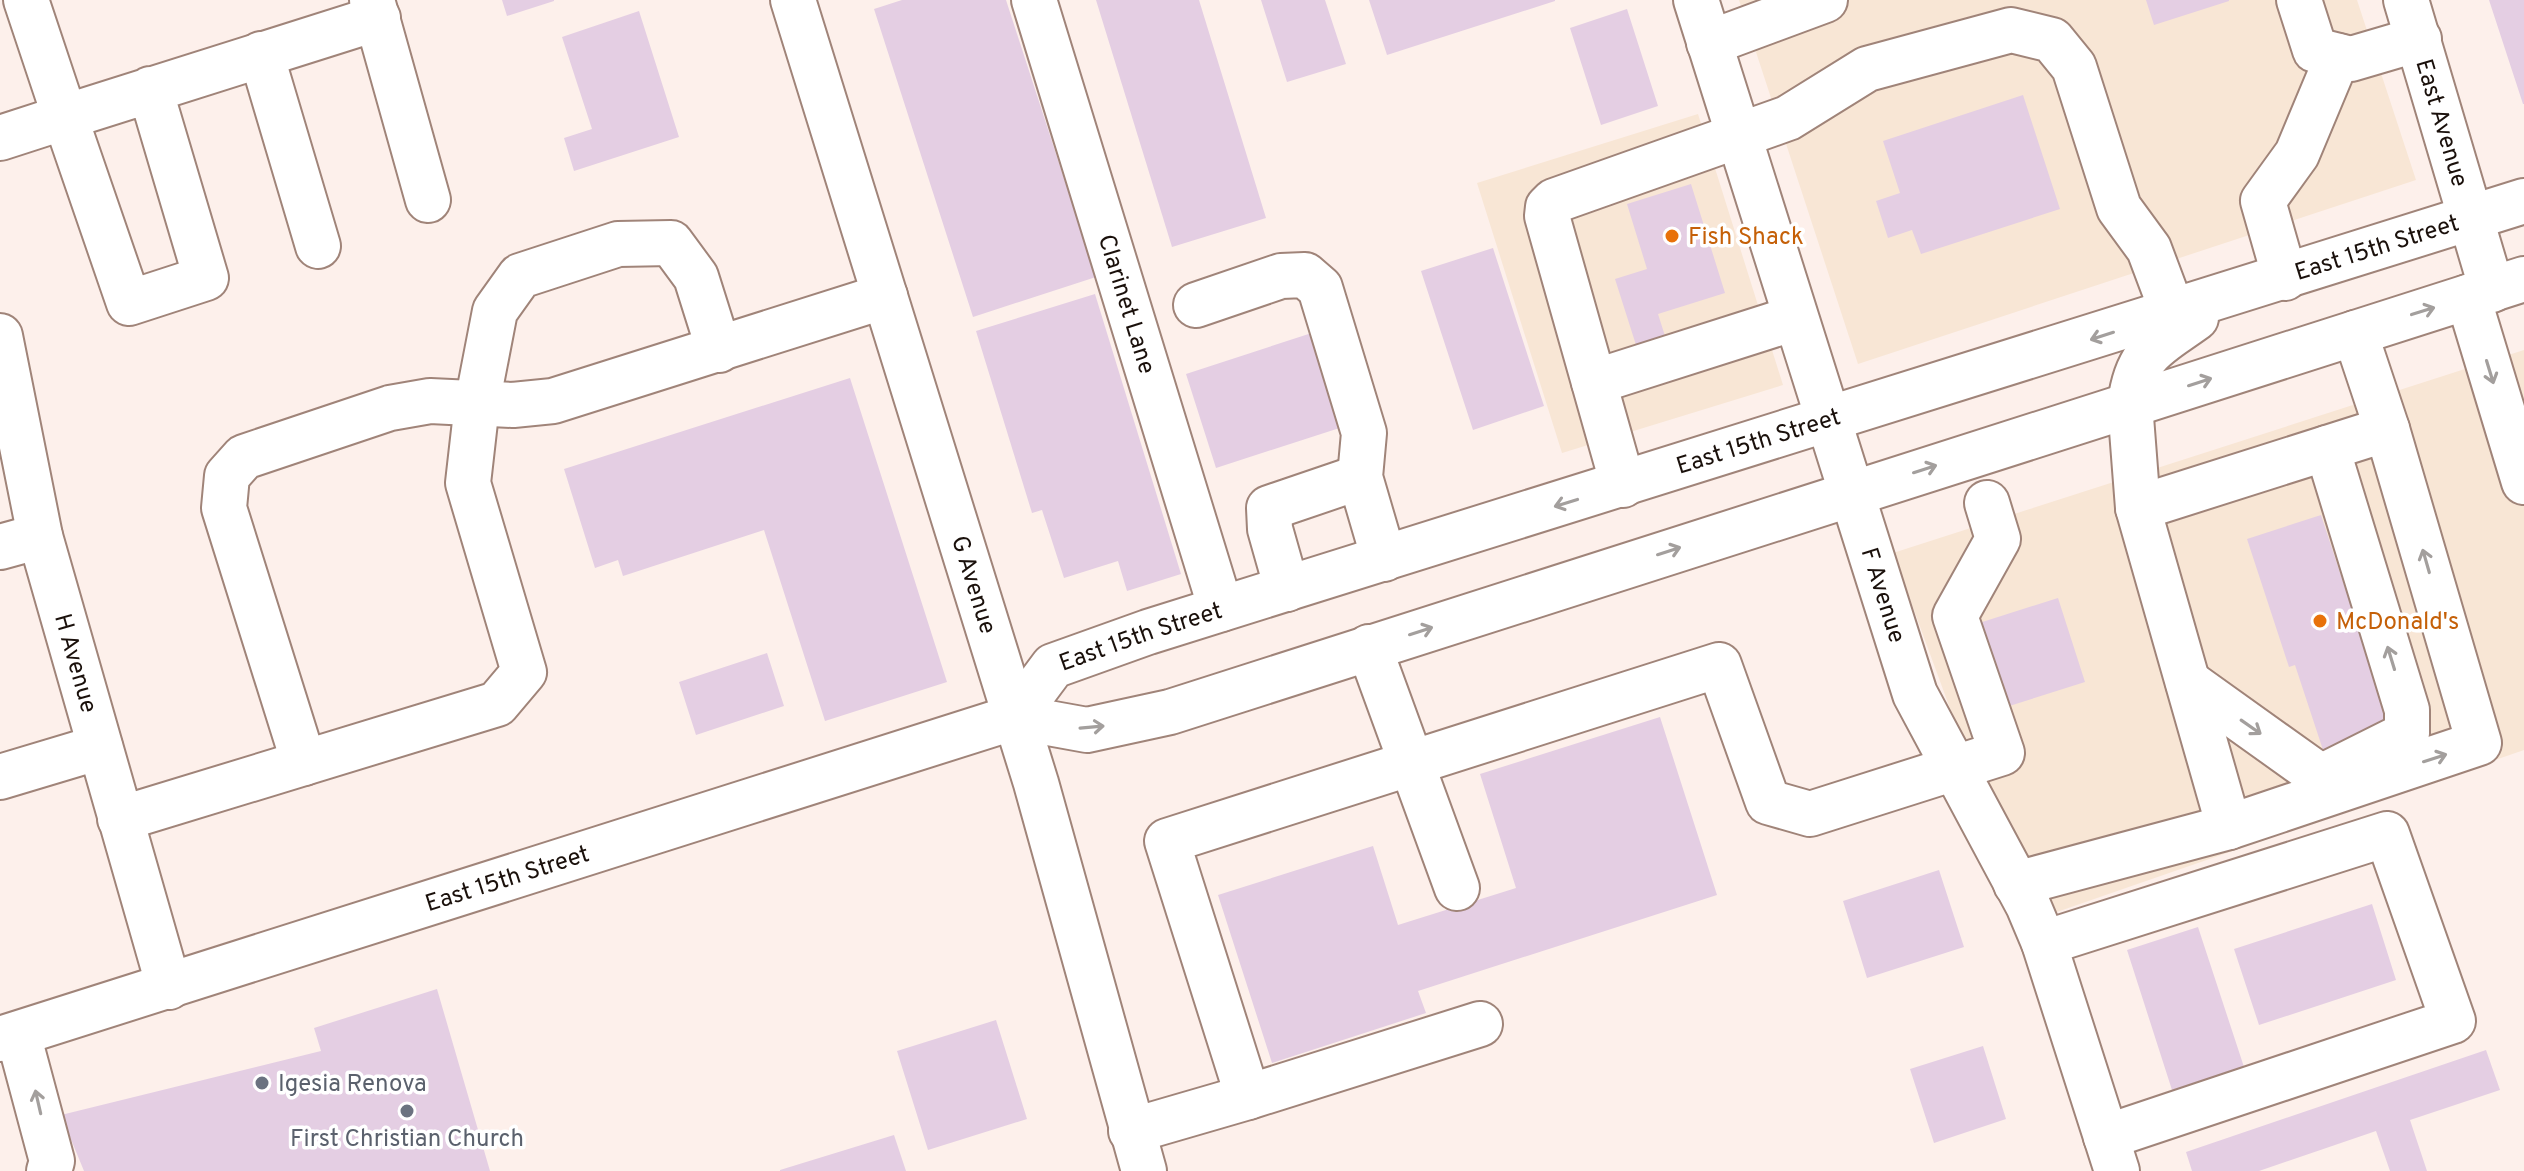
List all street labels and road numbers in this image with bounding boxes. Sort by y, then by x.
street label: East Avenue [2407,56,2474,191]
street label: East 15th Street [2291,209,2463,289]
street label: Clarinet Lane [1090,231,1161,378]
street label: East 15th Street [1673,403,1845,483]
street label: G Avenue [943,532,1002,638]
street label: F Avenue [1853,544,1911,647]
street label: East 15th Street [1055,597,1226,680]
street label: H Avenue [46,610,103,717]
street label: East 15th Street [422,840,593,920]

